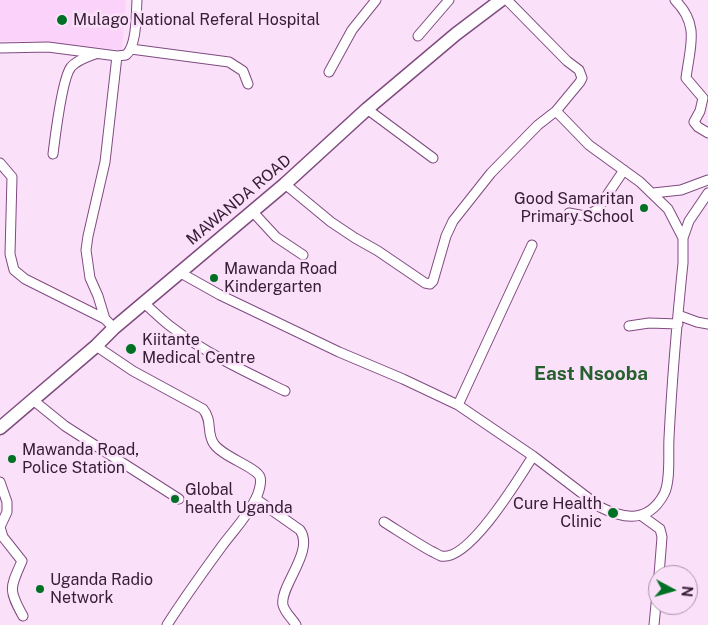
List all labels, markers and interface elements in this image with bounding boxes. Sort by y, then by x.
place label: Mulago National Referal Hospital [73,10,320,30]
marker: Mulago National Referal Hospital [55,13,69,27]
street label: MAWANDA ROAD [183,151,295,249]
place label: Good Samaritan Primary School [514,189,634,227]
marker: Good Samaritan Primary School [638,202,650,214]
place label: Mawanda Road Kindergarten [224,259,337,297]
marker: Mawanda Road Kindergarten [208,272,220,284]
place label: Kiitante Medical Centre [142,330,255,368]
marker: Kiitante Medical Centre [124,342,138,356]
district label: East Nsooba [534,363,648,385]
place label: Mawanda Road, Police Station [22,440,139,478]
marker: Mawanda Road, Police Station [6,453,18,465]
place label: Global health Uganda [185,480,293,518]
marker: Global health Uganda [169,493,181,505]
place label: Cure Health Clinic [513,494,602,532]
marker: Cure Health Clinic [606,506,620,520]
north arrow [648,565,698,615]
place label: Uganda Radio Network [50,570,153,608]
marker: Uganda Radio Network [34,583,46,595]
text: N [678,585,695,598]

